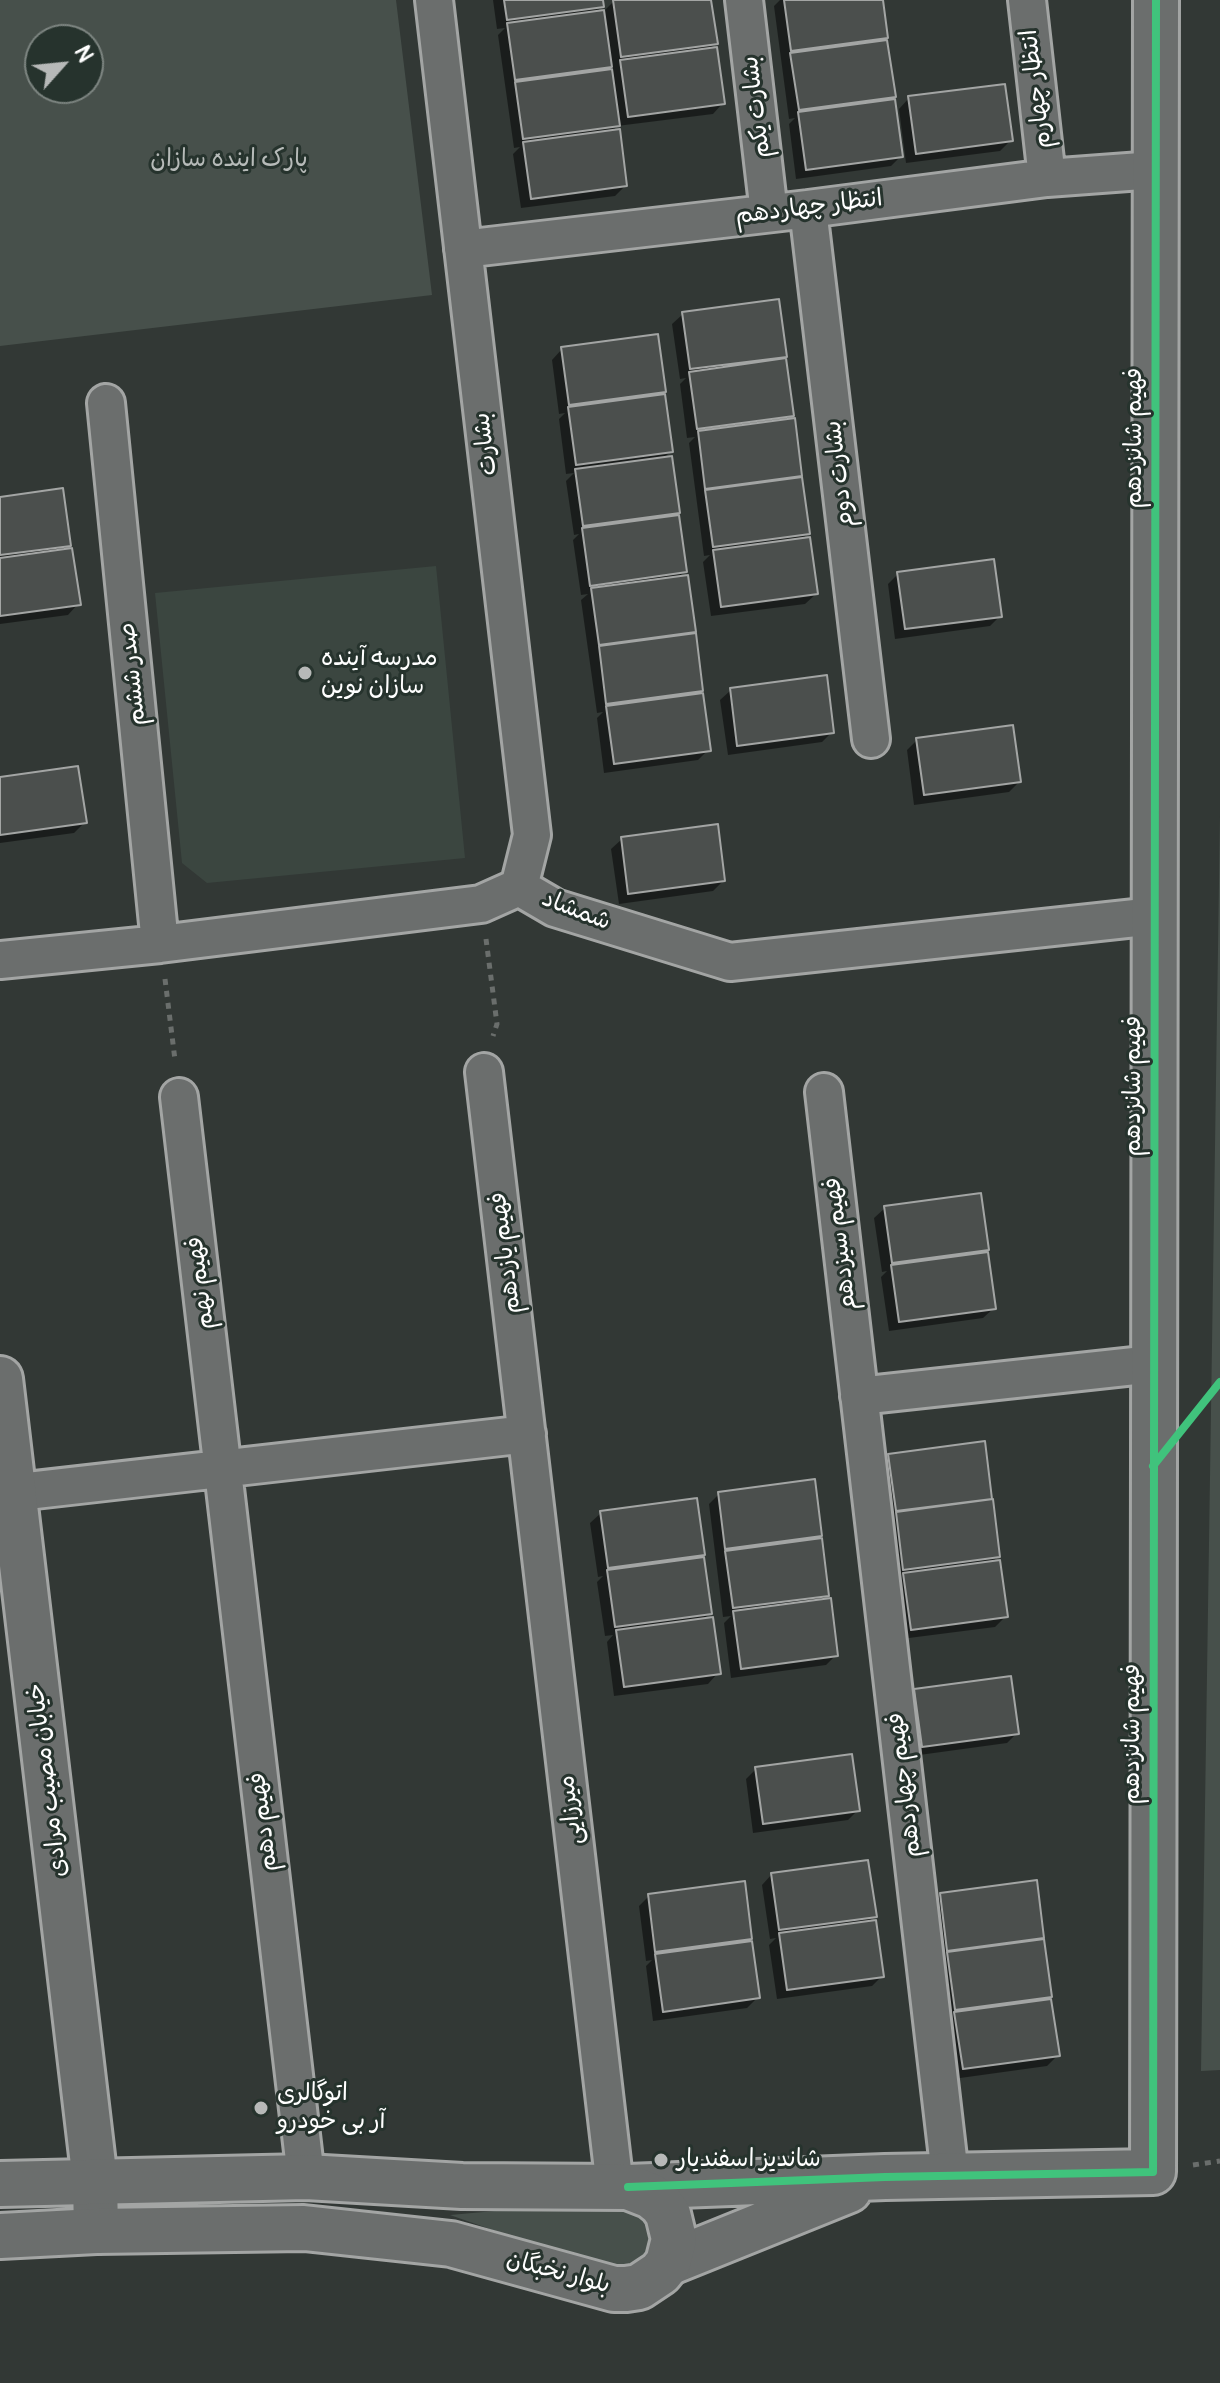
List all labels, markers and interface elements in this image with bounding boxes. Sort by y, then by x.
north arrow [24,24,104,104]
street label: انتظار چهارم [1015,28,1059,150]
text: N [68,41,99,67]
street label: بشارت یکم [736,54,778,160]
park label: پارک اینده سازان [150,146,308,174]
street label: انتظار چهاردهم [734,185,884,231]
street label: فهیم شانزدهم [1121,368,1149,508]
street label: بشارت [468,411,504,477]
street label: بشارت دوم [819,419,861,529]
street label: صدر ششم [113,621,153,727]
place label: مدرسه آینده سازان نوین [321,645,438,701]
marker: مدرسه آینده سازان نوین [296,664,314,682]
street label: شمشاد [538,885,614,937]
street label: فهیم شانزدهم [1120,1016,1148,1156]
street label: فهیم سیزدهم [819,1176,863,1312]
street label: فهیم یازدهم [484,1190,528,1316]
street label: فهیم نهم [181,1235,221,1331]
street label: فهیم شانزدهم [1119,1664,1147,1804]
street label: خیابان مصیب مرادی [22,1681,74,1879]
street label: فهیم چهاردهم [882,1711,928,1859]
street label: فهیم دهم [244,1771,284,1873]
street label: میرزایی [552,1774,590,1846]
place label: اتوگالری آر بی خودرو [277,2080,386,2136]
marker: اتوگالری آر بی خودرو [252,2099,270,2117]
place label: شاندیز اسفندیار [677,2146,821,2174]
marker: شاندیز اسفندیار [652,2151,670,2169]
street label: بلوار نخبگان [503,2245,613,2301]

